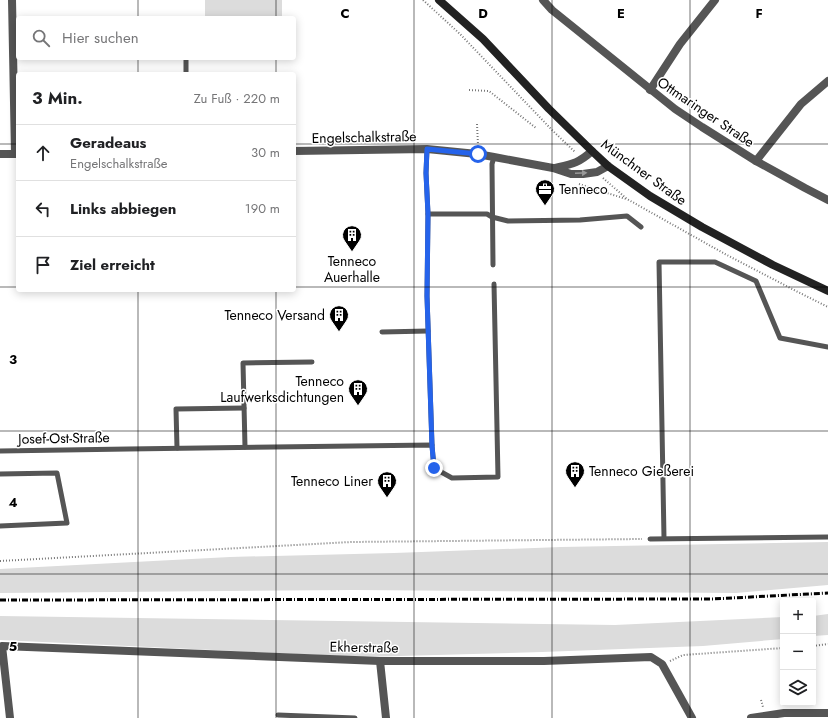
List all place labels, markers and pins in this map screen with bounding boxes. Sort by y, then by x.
office icon: Tenneco [534,178,556,206]
place label: Tenneco [559,179,608,199]
building icon: Tenneco Auerhalle [341,224,363,252]
place label: Tenneco Auerhalle [324,251,380,287]
building icon: Tenneco Versand [328,304,350,332]
place label: Tenneco Versand [224,305,325,325]
place label: Tenneco Laufwerksdichtungen [220,371,344,407]
building icon: Tenneco Laufwerksdichtungen [347,378,369,406]
building icon: Tenneco Gießerei [564,460,586,488]
place label: Tenneco Gießerei [589,461,694,481]
building icon: Tenneco Liner [376,470,398,498]
place label: Tenneco Liner [291,471,373,491]

